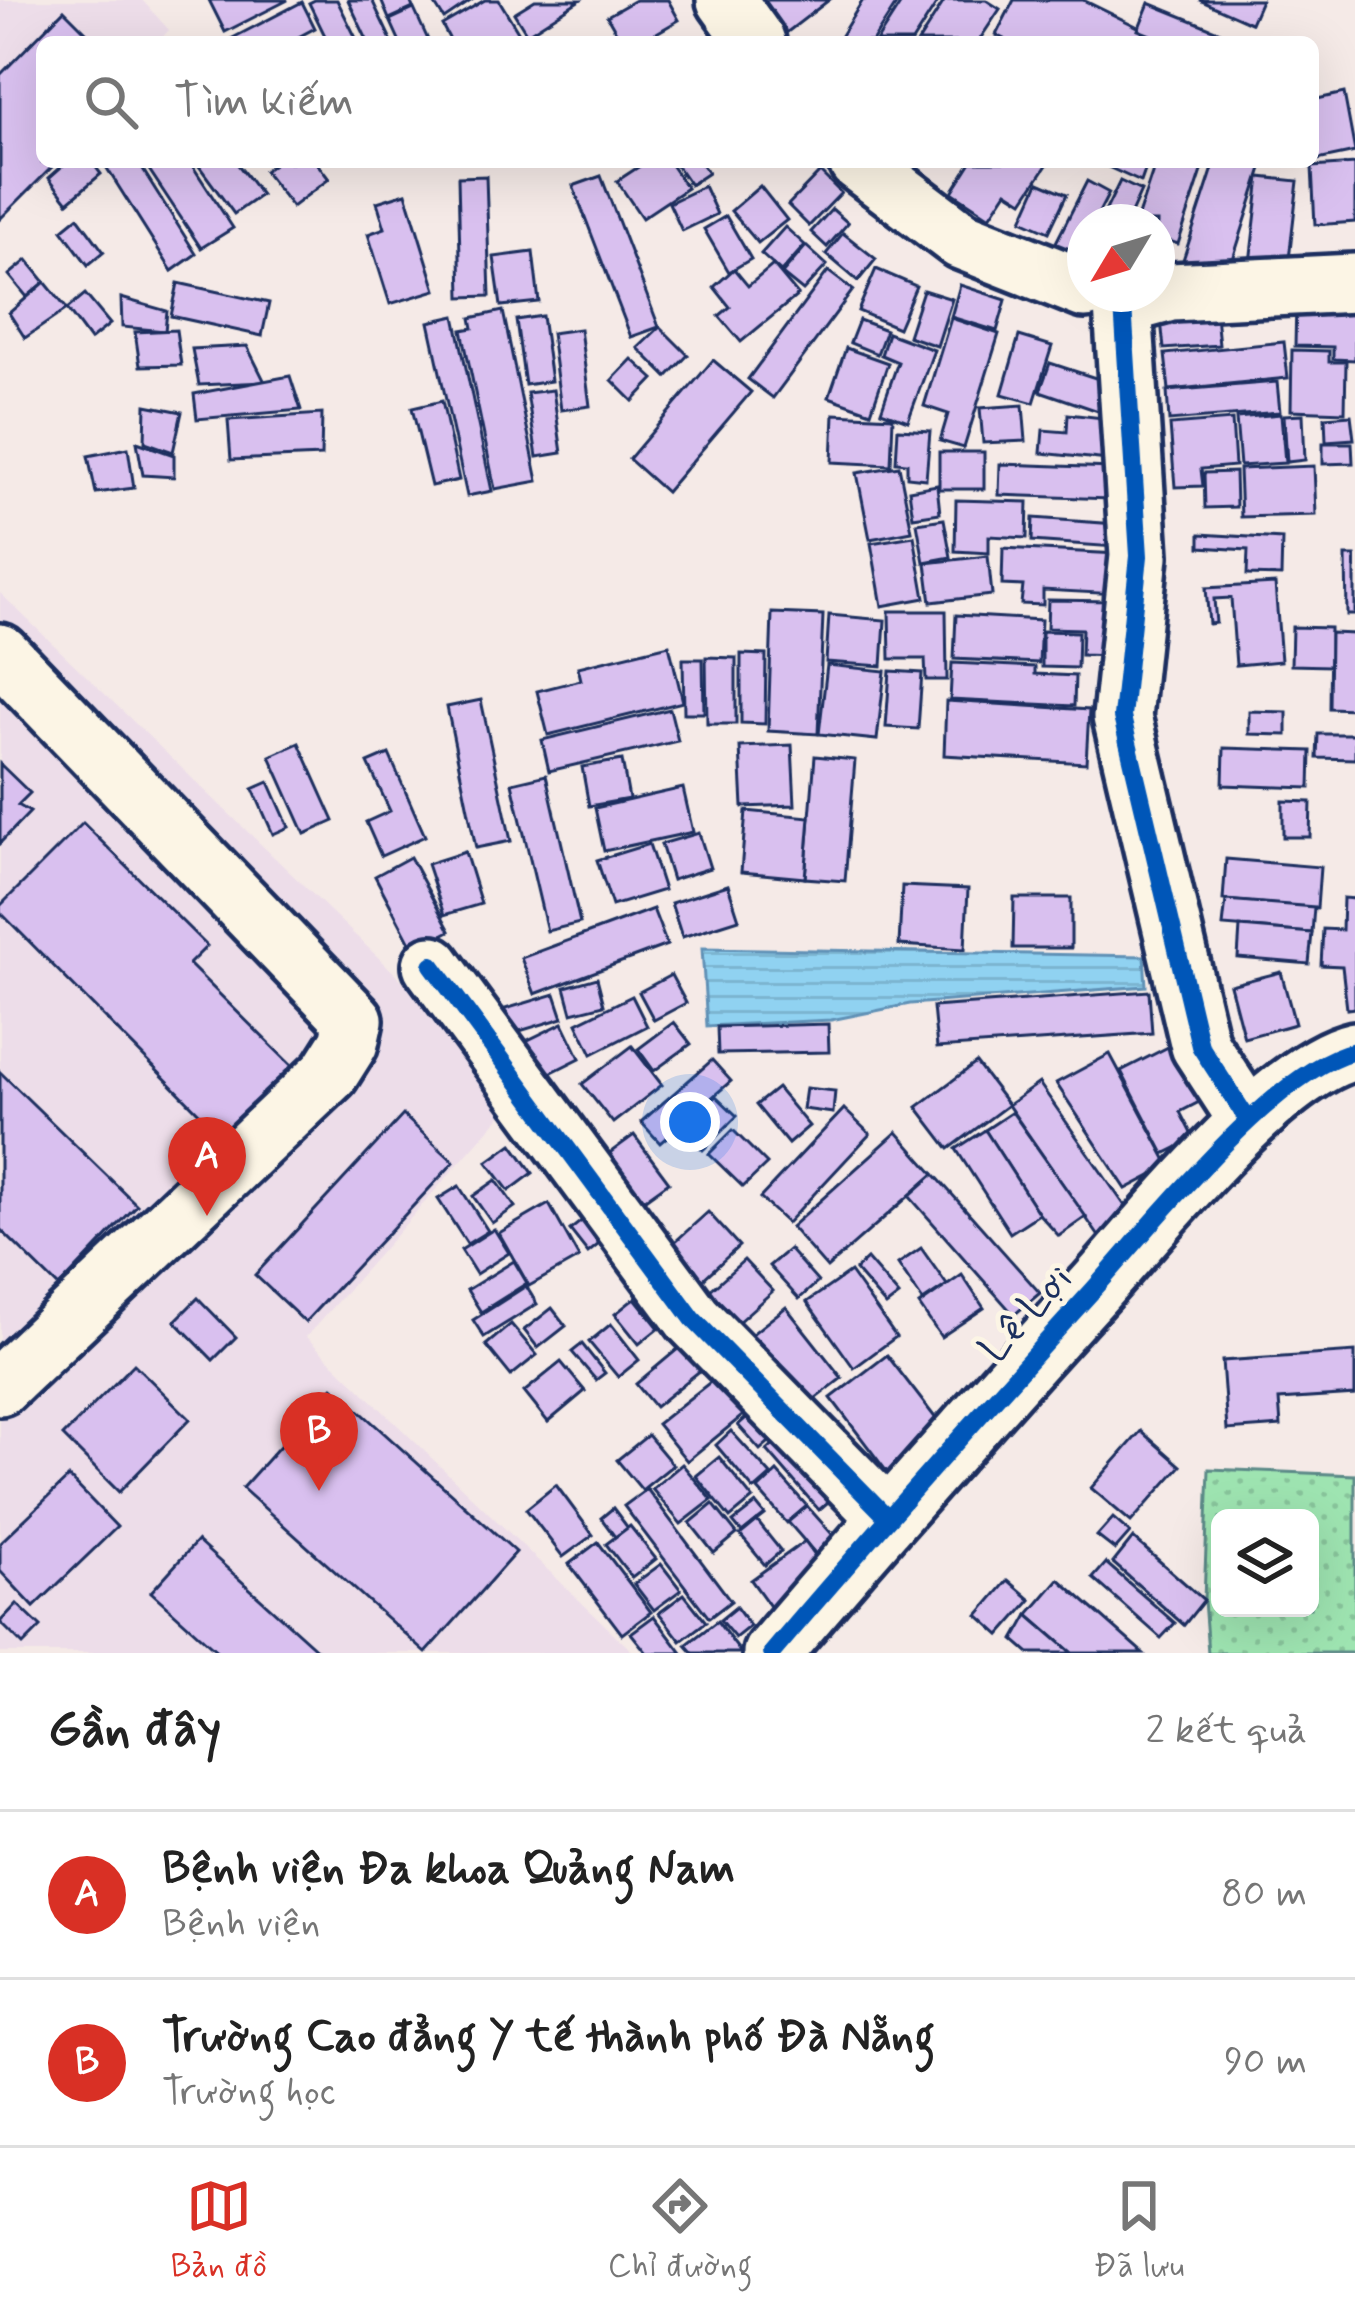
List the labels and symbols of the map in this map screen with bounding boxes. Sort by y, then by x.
north arrow [1067,204,1175,312]
your location [660,1092,720,1152]
pin: A [168,1117,246,1216]
street label: Lê Lợi [968,1253,1086,1375]
pin: B [280,1392,358,1491]

